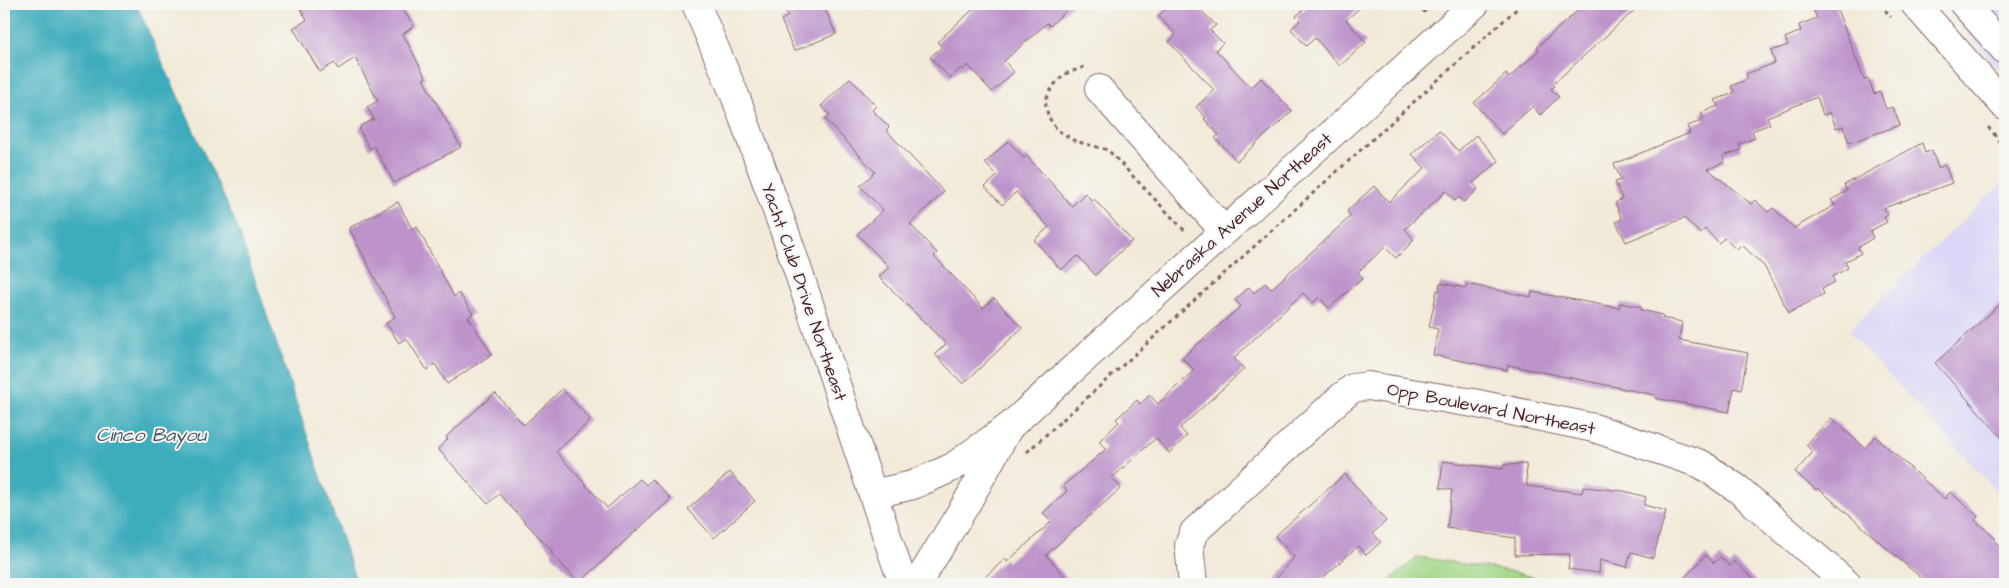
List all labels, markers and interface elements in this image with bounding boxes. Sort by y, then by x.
street label: Nebraska Avenue Northeast [1146,127,1338,303]
street label: Yacht Club Drive Northeast [755,180,853,405]
street label: Opp Boulevard Northeast [1385,377,1598,442]
water label: Cinco Bayou [96,422,207,449]

